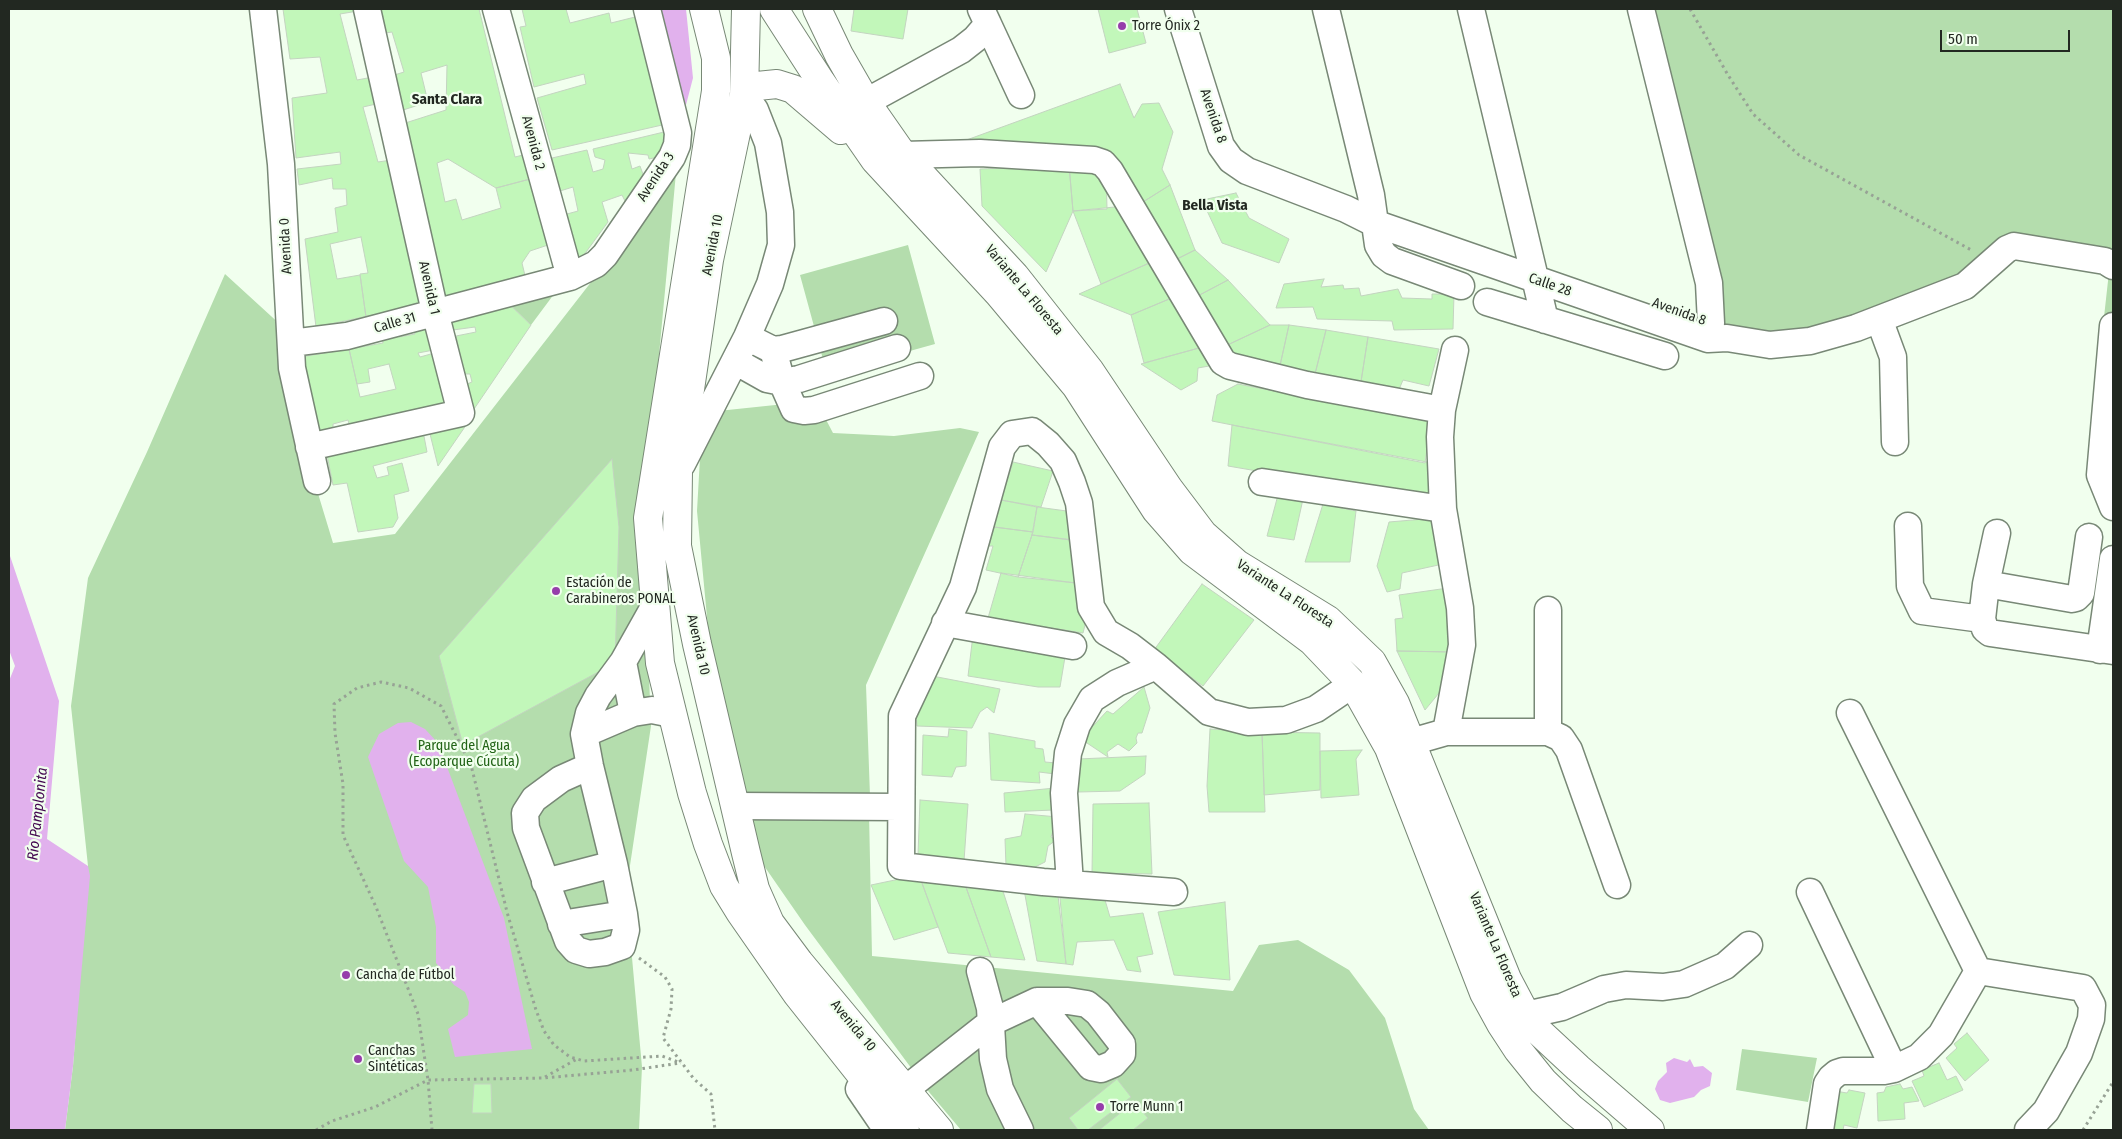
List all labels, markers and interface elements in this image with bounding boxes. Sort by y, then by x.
place label: Torre Ónix 2 [1132,18,1200,34]
marker: Torre Ónix 2 [1116,20,1128,32]
scale bar [1942,20,2072,52]
text: 50 m [1948,30,1978,48]
street label: Avenida 8 [1196,87,1230,145]
district label: Santa Clara [412,91,482,109]
street label: Avenida 2 [518,114,548,172]
street label: Avenida 3 [634,149,678,205]
district label: Bella Vista [1182,197,1248,215]
street label: Avenida 10 [699,213,727,277]
street label: Avenida 0 [276,217,296,275]
street label: Variante La Floresta [981,241,1067,339]
street label: Avenida 1 [415,260,443,316]
street label: Calle 28 [1526,270,1574,300]
street label: Avenida 8 [1650,295,1708,329]
street label: Calle 31 [372,309,418,337]
street label: Variante La Floresta [1233,556,1337,632]
place label: Estación de Carabineros PONAL [566,575,676,608]
marker: Estación de Carabineros PONAL [550,585,562,597]
street label: Avenida 10 [683,613,713,677]
park label: Parque del Agua (Ecoparque Cúcuta) [409,738,519,770]
water label: Río Pamplonita [24,767,52,861]
street label: Variante La Floresta [1465,890,1525,1000]
place label: Cancha de Fútbol [356,967,454,983]
marker: Cancha de Fútbol [340,969,352,981]
street label: Avenida 10 [827,997,879,1055]
place label: Canchas Sintéticas [368,1043,424,1076]
marker: Canchas Sintéticas [352,1053,364,1065]
place label: Torre Munn 1 [1110,1099,1183,1115]
marker: Torre Munn 1 [1094,1101,1106,1113]

